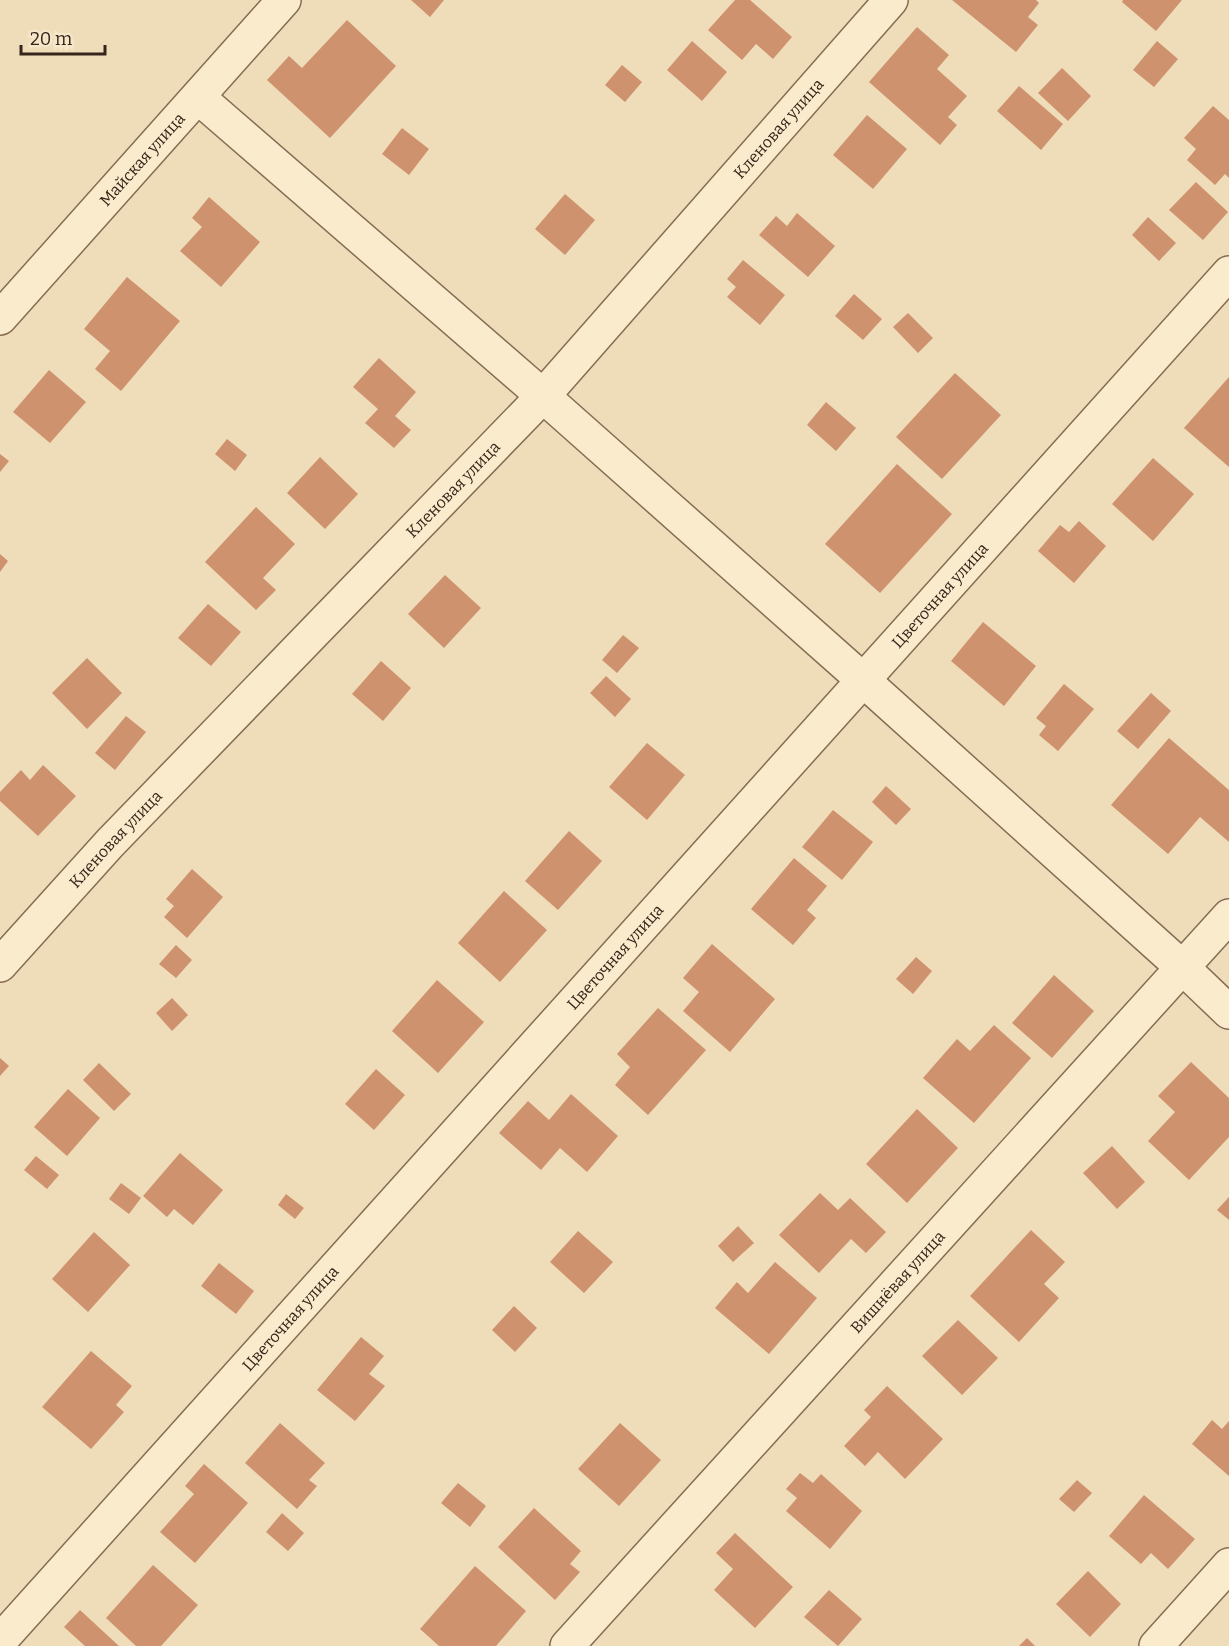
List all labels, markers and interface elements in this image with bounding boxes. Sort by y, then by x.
scale bar [21,18,105,56]
text: 20 m [30,28,72,50]
street label: Кленовая улица [729,74,827,182]
street label: Майская улица [95,109,189,210]
street label: Кленовая улица [402,437,504,541]
street label: Цветочная улица [888,538,992,652]
street label: Кленовая улица [65,786,166,891]
street label: Цветочная улица [563,900,667,1013]
street label: Вишнёвая улица [846,1226,949,1337]
street label: Цветочная улица [238,1261,342,1375]

